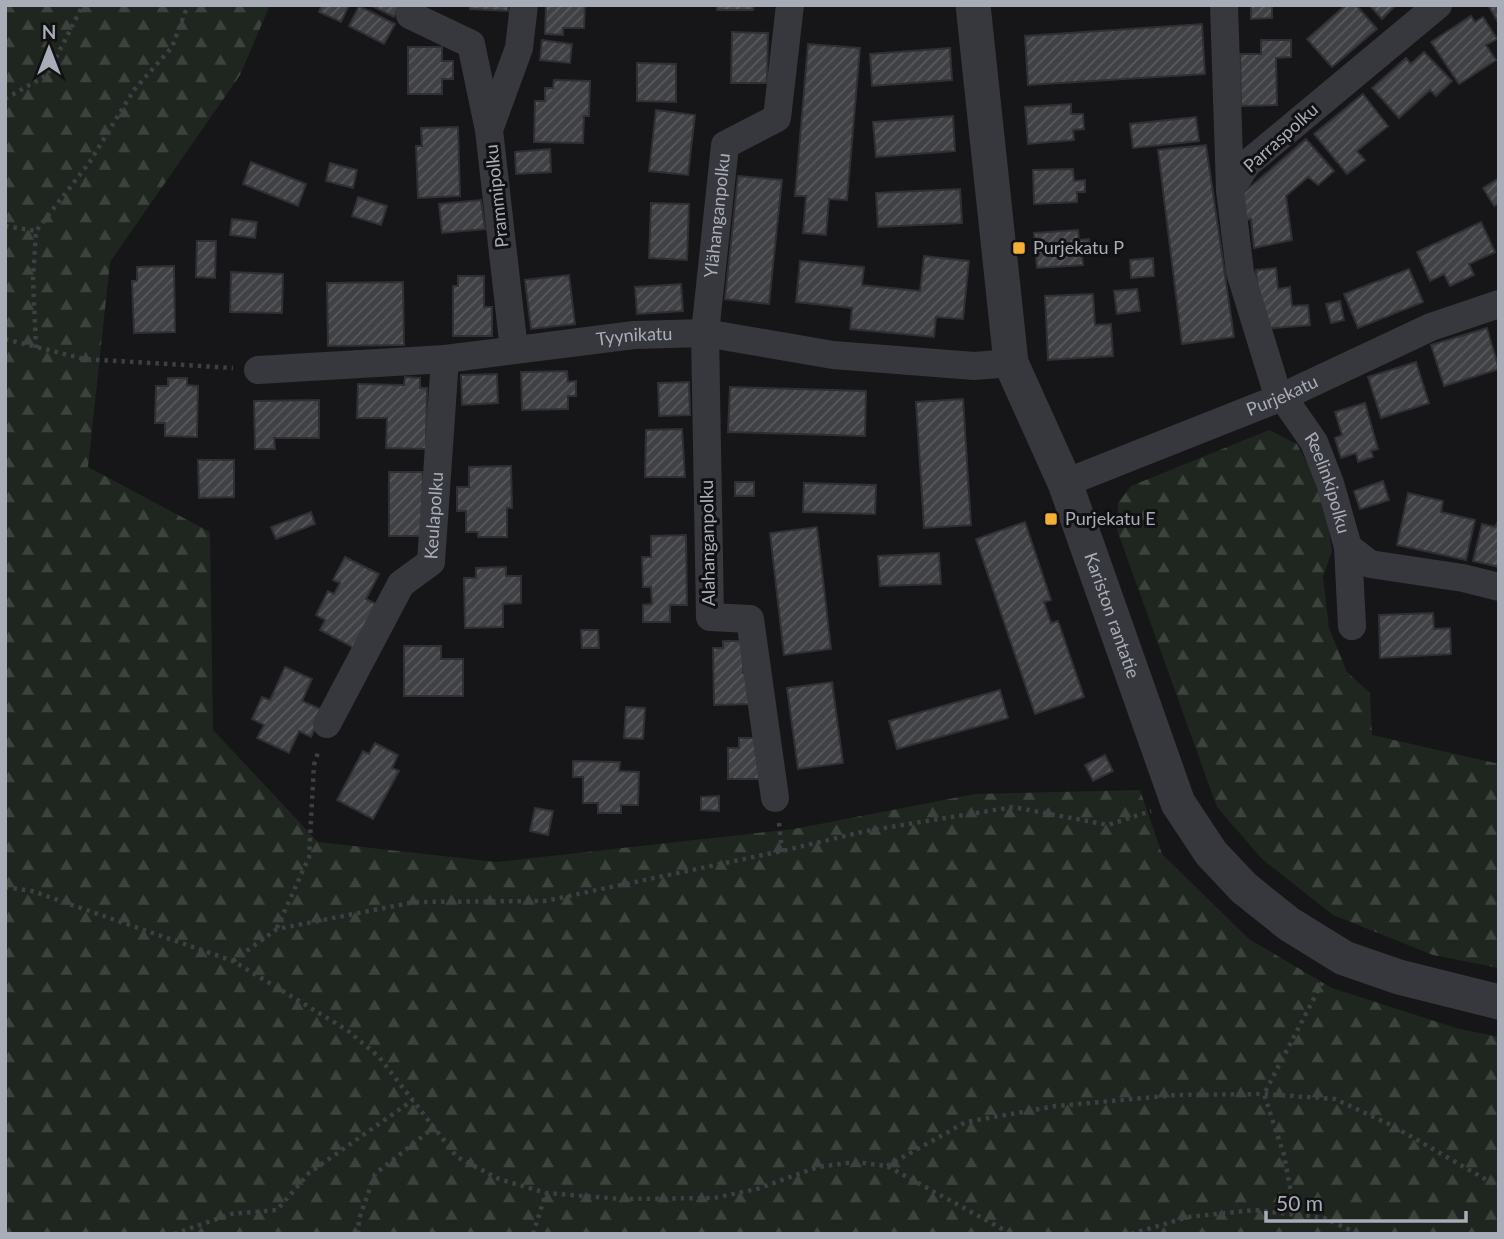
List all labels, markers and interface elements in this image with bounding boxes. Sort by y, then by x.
north arrow [14,14,84,84]
text: N [42,20,56,43]
street label: Parraspolku [1238,98,1322,177]
street label: Prammipolku [480,143,512,249]
street label: Ylähanganpolku [699,152,734,279]
place label: Purjekatu P [1033,236,1124,258]
marker: Purjekatu P [1011,240,1027,256]
street label: Tyynikatu [595,322,673,350]
street label: Purjekatu [1243,370,1321,420]
street label: Reelinkipolku [1300,427,1356,536]
street label: Keulapolku [419,471,447,560]
street label: Alahanganpolku [695,480,719,606]
place label: Purjekatu E [1065,507,1156,529]
marker: Purjekatu E [1043,511,1059,527]
street label: Kariston rantatie [1080,549,1145,681]
scale bar [1266,1180,1466,1224]
text: 50 m [1276,1190,1323,1215]

